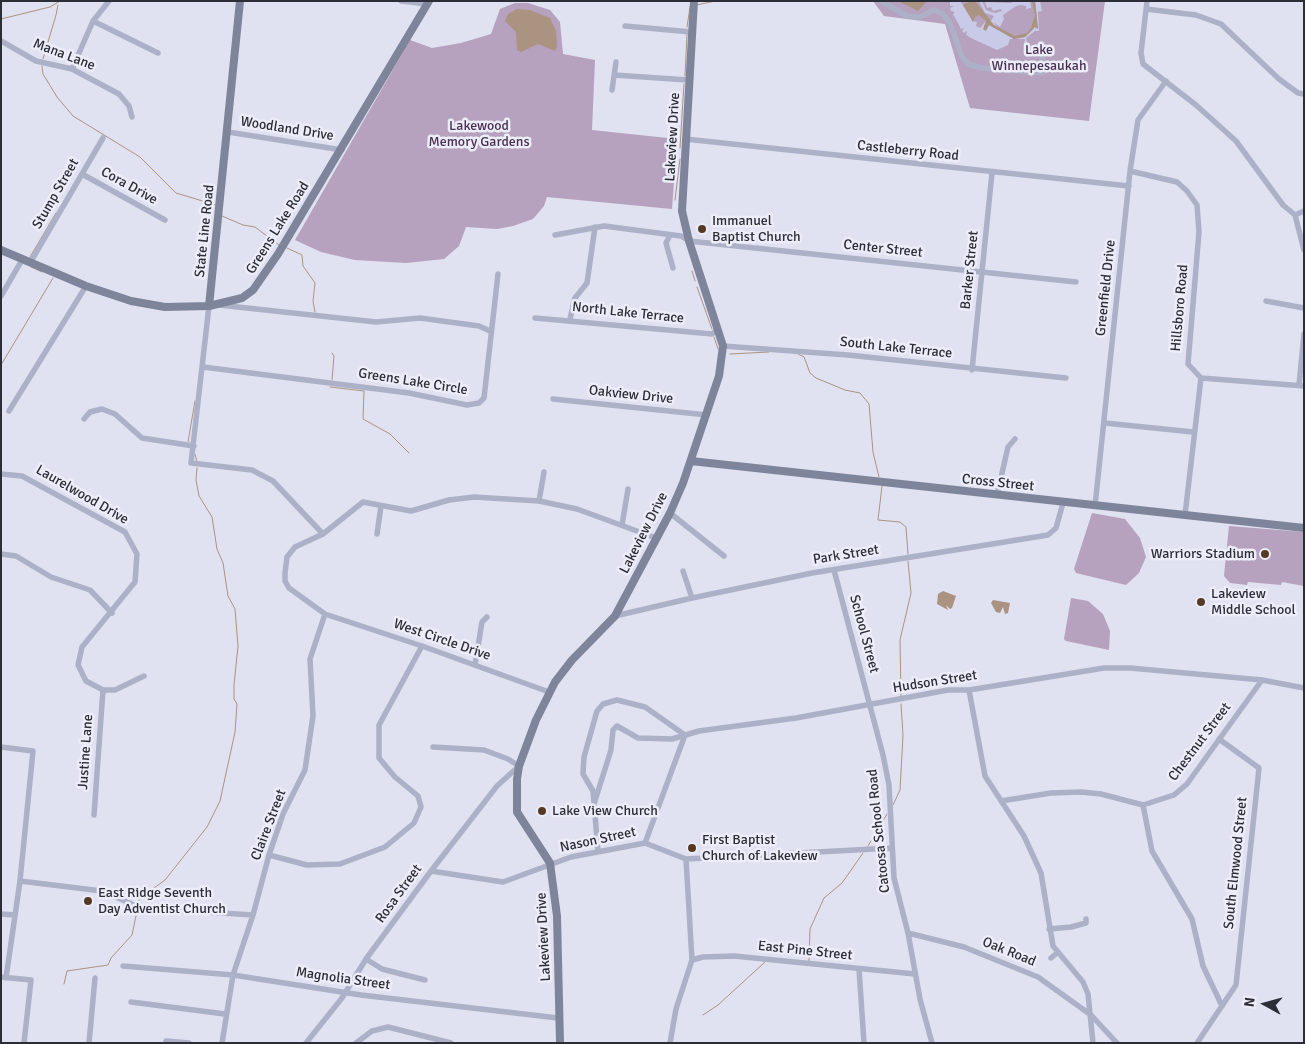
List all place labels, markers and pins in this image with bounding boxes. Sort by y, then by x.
place label: Immanuel Baptist Church [712,213,801,246]
marker: Immanuel Baptist Church [696,223,708,235]
place label: Warriors Stadium [1151,546,1255,562]
marker: Warriors Stadium [1259,548,1271,560]
place label: Lakeview Middle School [1211,586,1296,618]
marker: Lakeview Middle School [1195,596,1207,608]
place label: Lake View Church [552,803,658,819]
marker: Lake View Church [536,805,548,817]
place label: First Baptist Church of Lakeview [702,832,818,864]
marker: First Baptist Church of Lakeview [686,842,698,854]
place label: East Ridge Seventh Day Adventist Church [98,885,226,918]
marker: East Ridge Seventh Day Adventist Church [82,895,94,907]

